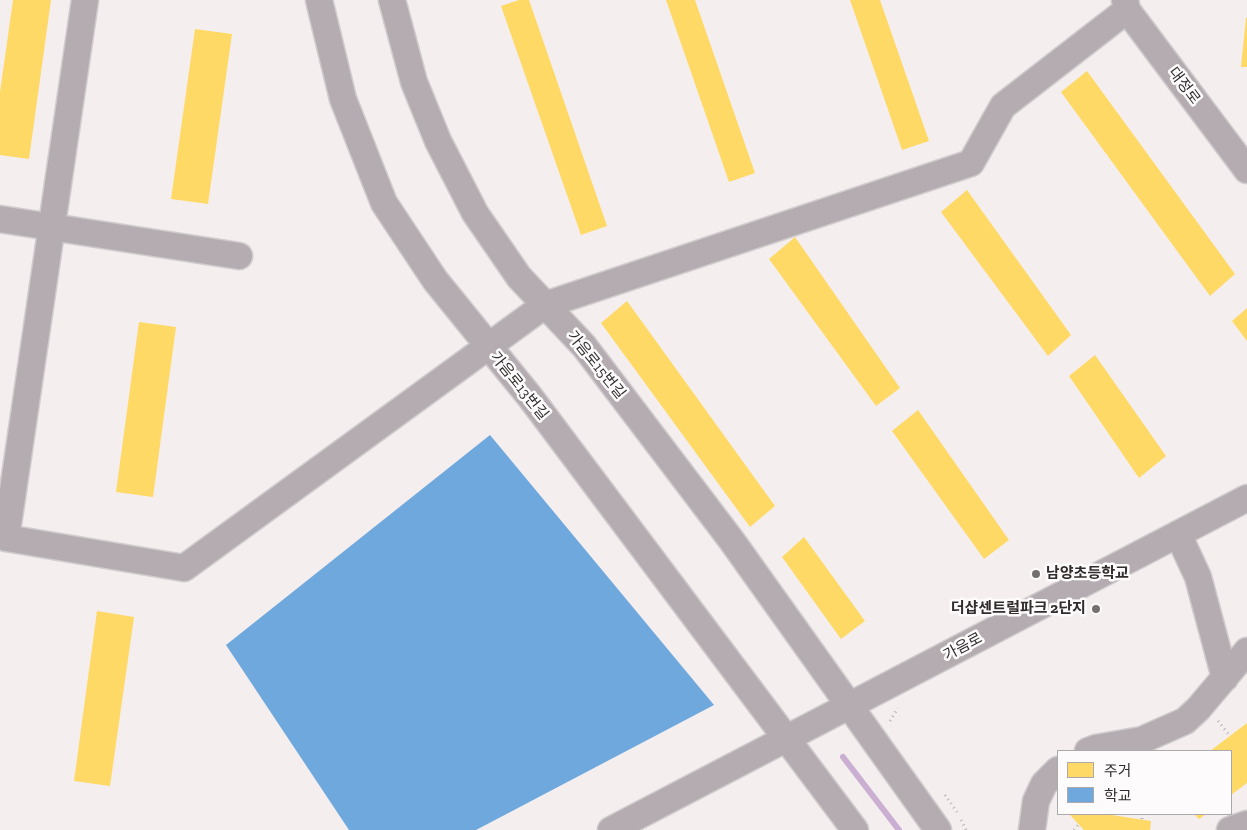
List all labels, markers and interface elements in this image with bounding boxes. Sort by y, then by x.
street label: 대정로 [1164,64,1204,108]
street label: 가음로15번길 [563,327,629,403]
street label: 가음로13번길 [486,348,552,424]
place label: 남양초등학교 [1046,565,1129,583]
marker: 남양초등학교 [1030,568,1042,580]
place label: 더샵센트럴파크 2단지 [951,600,1086,618]
marker: 더샵센트럴파크 2단지 [1090,603,1102,615]
street label: 가음로 [940,629,986,665]
legend [1057,750,1232,815]
text: 주거 [1104,762,1132,780]
text: 학교 [1104,787,1132,805]

